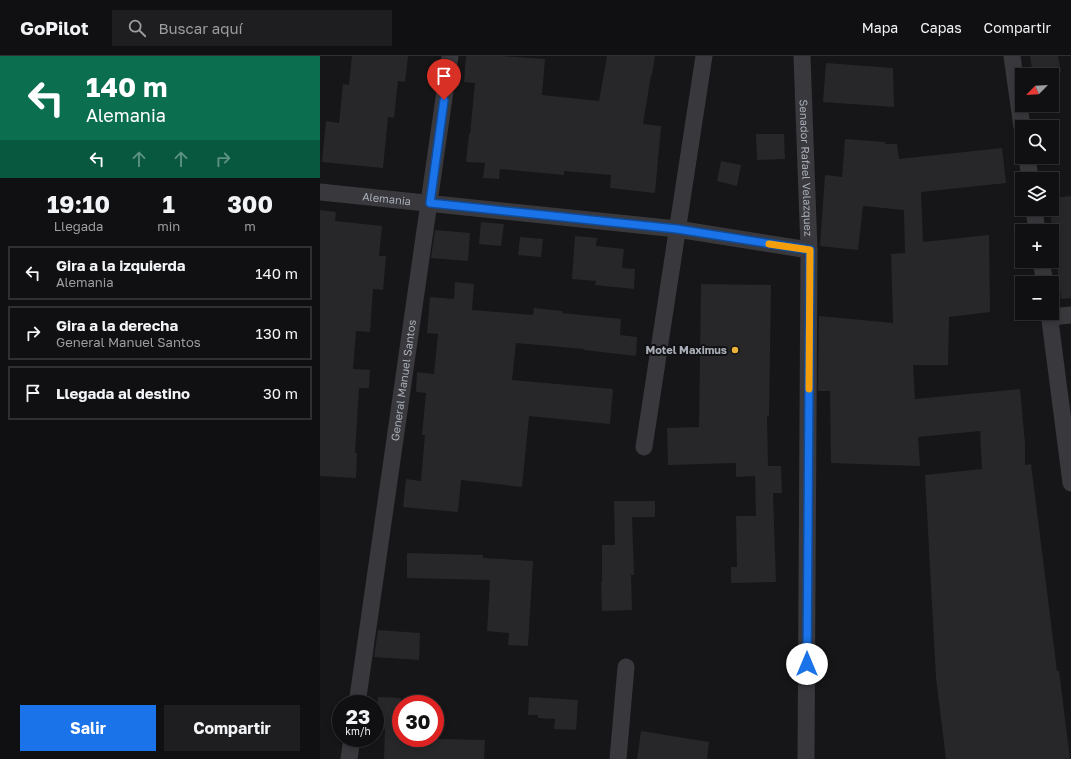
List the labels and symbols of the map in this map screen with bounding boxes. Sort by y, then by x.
pin [427,59,461,100]
north arrow [1015,68,1059,112]
street label: Senador Rafael Velazquez [798,99,816,237]
street label: Alemania [362,189,412,207]
street label: General Manuel Santos [388,319,418,442]
place label: Motel Maximus [645,343,727,356]
marker: Motel Maximus [730,345,740,355]
position arrow [786,643,828,685]
speed limit sign: 30 [392,695,444,747]

